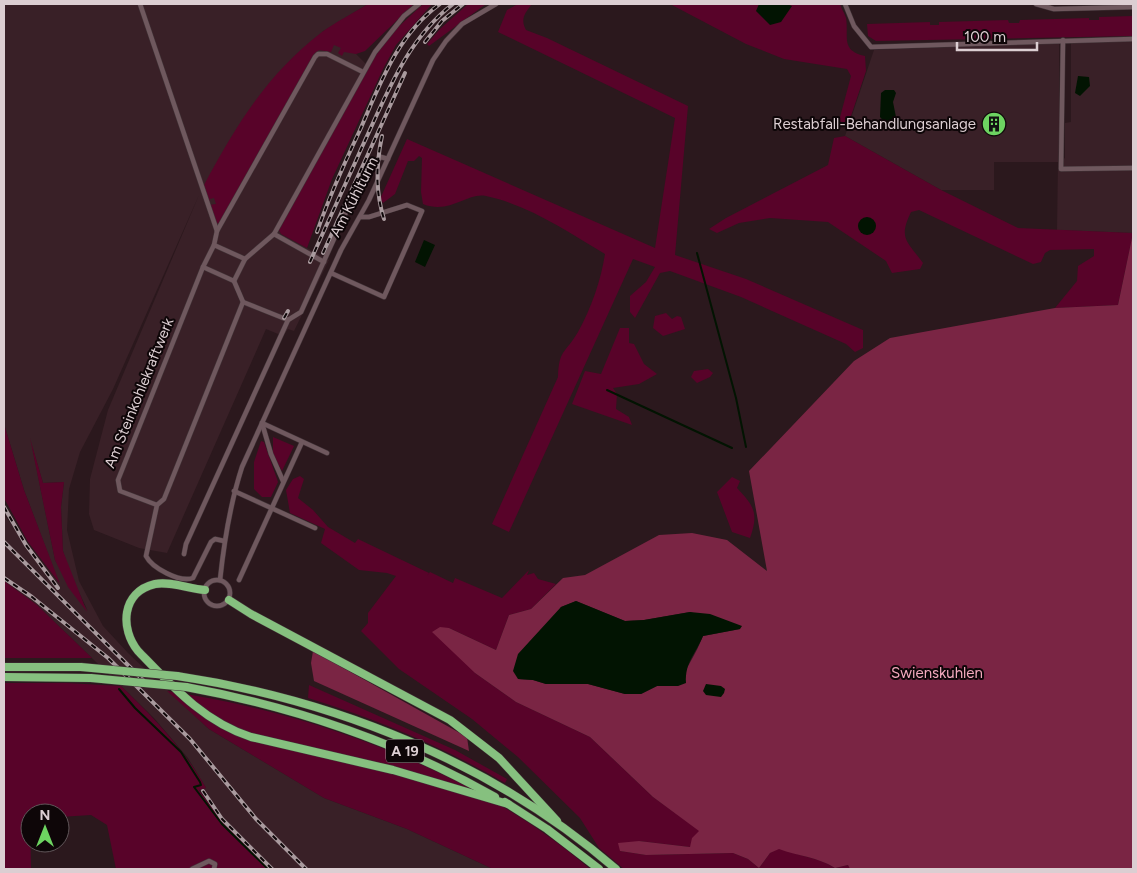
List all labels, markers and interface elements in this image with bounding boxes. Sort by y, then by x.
scale bar [957,20,1037,52]
text: 100 m [964,28,1006,46]
building icon: Restabfall-Behandlungsanlage [981,111,1007,137]
place label: Restabfall-Behandlungsanlage [773,115,976,133]
street label: Am Kühlturm [326,154,382,240]
street label: Am Steinkohlekraftwerk [101,315,178,471]
park label: Swienskuhlen [891,664,983,682]
road number: A 19 [386,739,424,762]
north arrow [20,803,70,853]
text: N [40,807,50,824]

